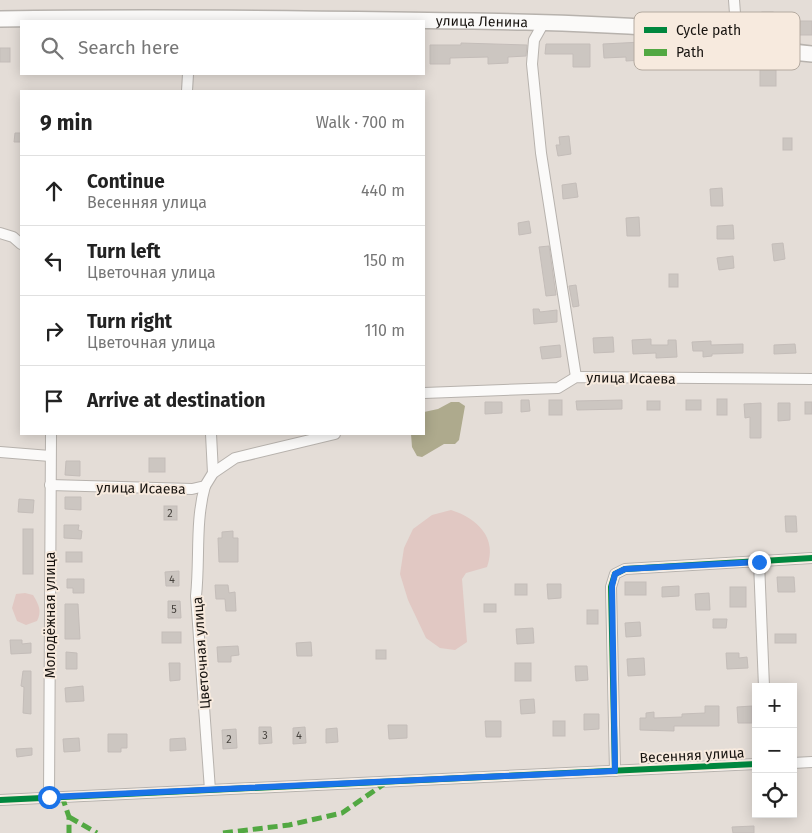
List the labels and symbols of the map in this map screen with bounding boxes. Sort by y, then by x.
legend [634,12,800,70]
street label: улица Ленина [436,13,528,31]
text: Cycle path [676,22,741,39]
text: Path [676,44,704,61]
street label: улица Исаева [586,369,676,388]
street label: улица Исаева [96,479,186,498]
house number: 2 [167,507,173,520]
route end [748,551,771,574]
street label: Молодёжная улица [42,552,59,678]
house number: 4 [169,573,175,586]
street label: Цветочная улица [189,596,214,710]
house number: 5 [171,603,177,616]
house number: 3 [262,729,268,742]
house number: 4 [296,729,302,742]
house number: 2 [226,733,232,746]
street label: Весенняя улица [639,744,745,767]
route start [38,786,61,809]

